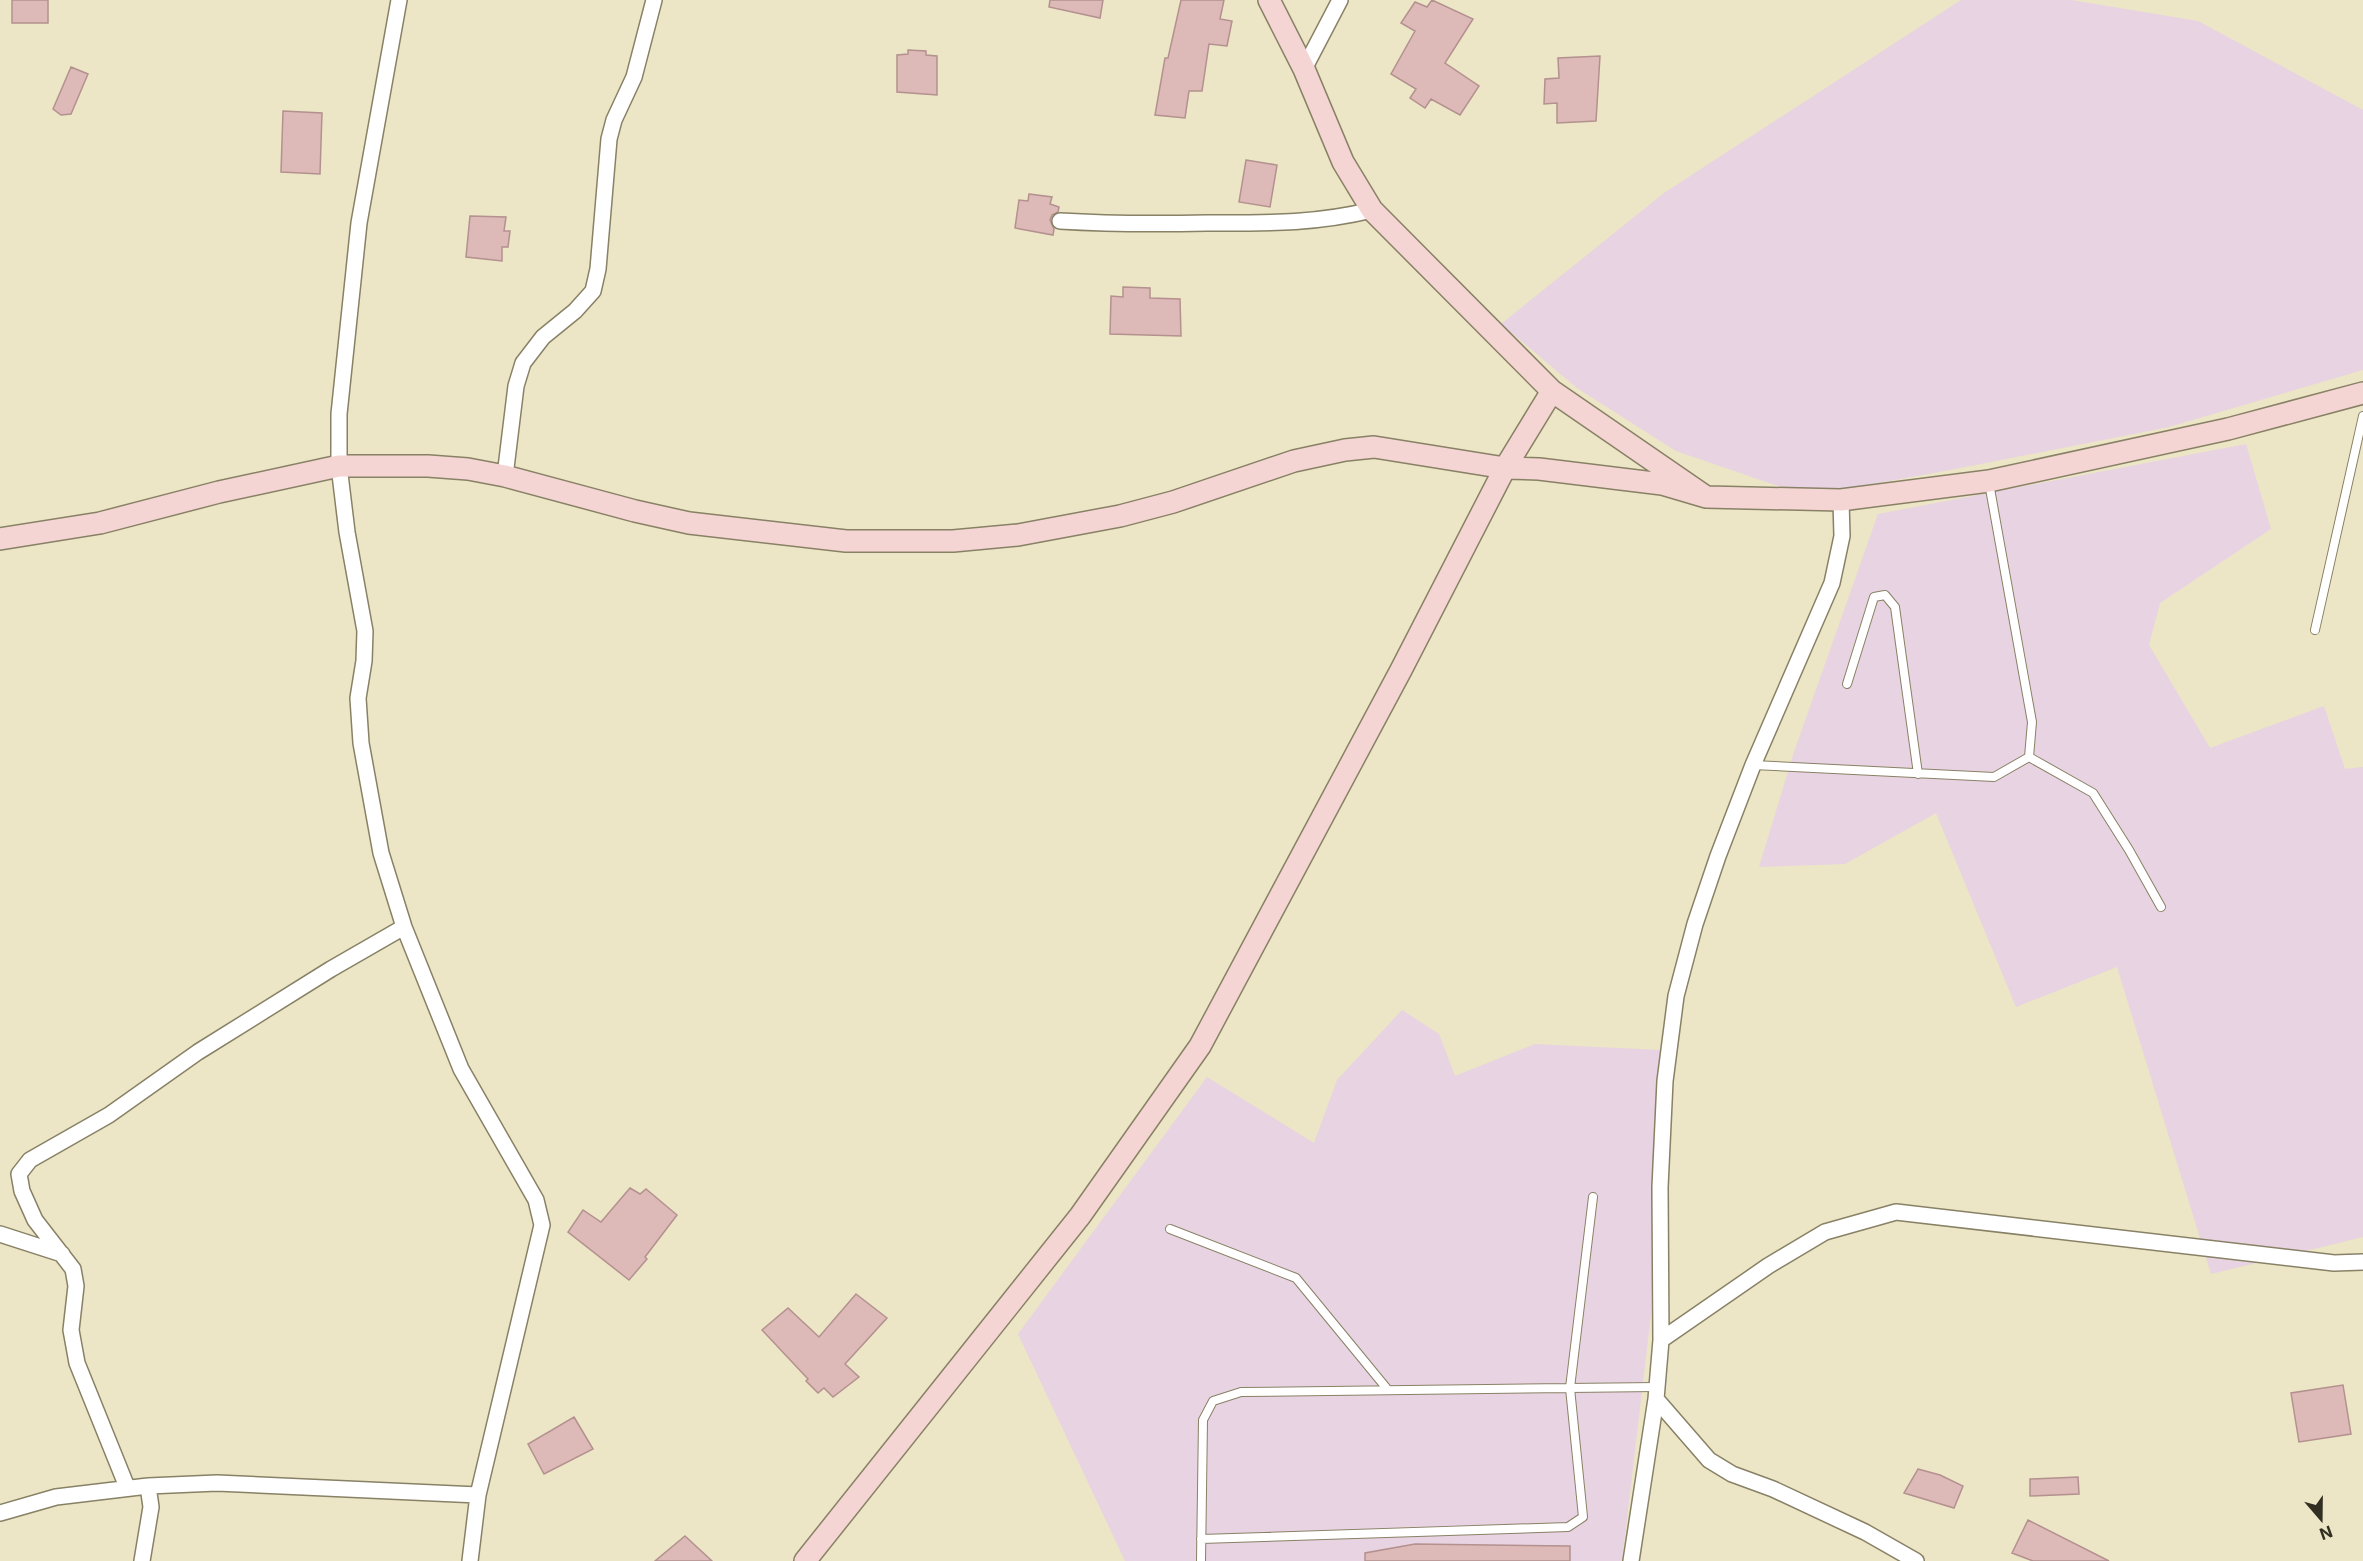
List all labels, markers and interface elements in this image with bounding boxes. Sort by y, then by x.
north arrow [2291,1489,2351,1549]
text: N [2317,1522,2335,1545]

